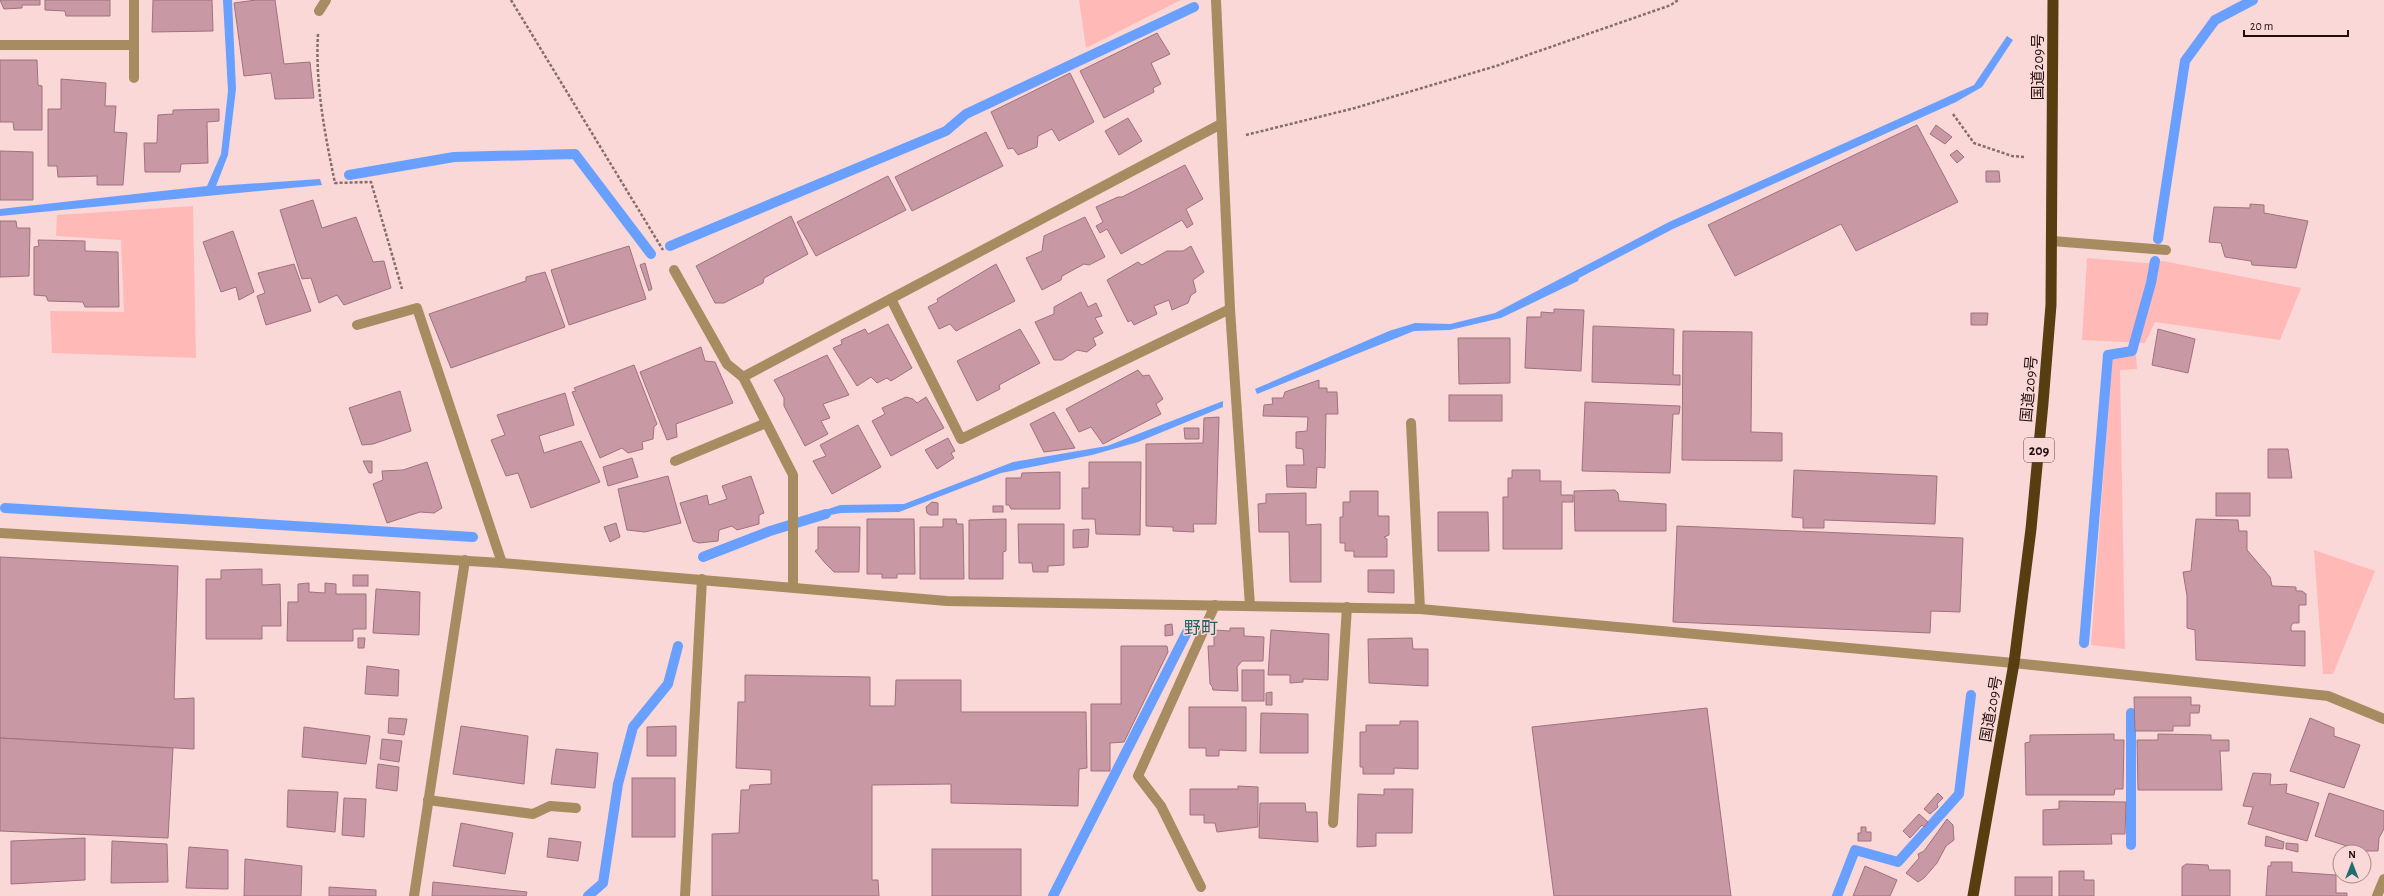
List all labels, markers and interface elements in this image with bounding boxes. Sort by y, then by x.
scale bar [2244,12,2348,38]
text: 20 m [2250,20,2273,32]
street label: 国道209号 [2030,34,2046,100]
street label: 国道209号 [2018,355,2040,423]
road number: 209 [2024,438,2054,462]
district label: 野町 [1184,619,1218,637]
street label: 国道209号 [1977,675,2005,743]
north arrow [2332,844,2372,884]
text: N [2348,849,2356,860]

